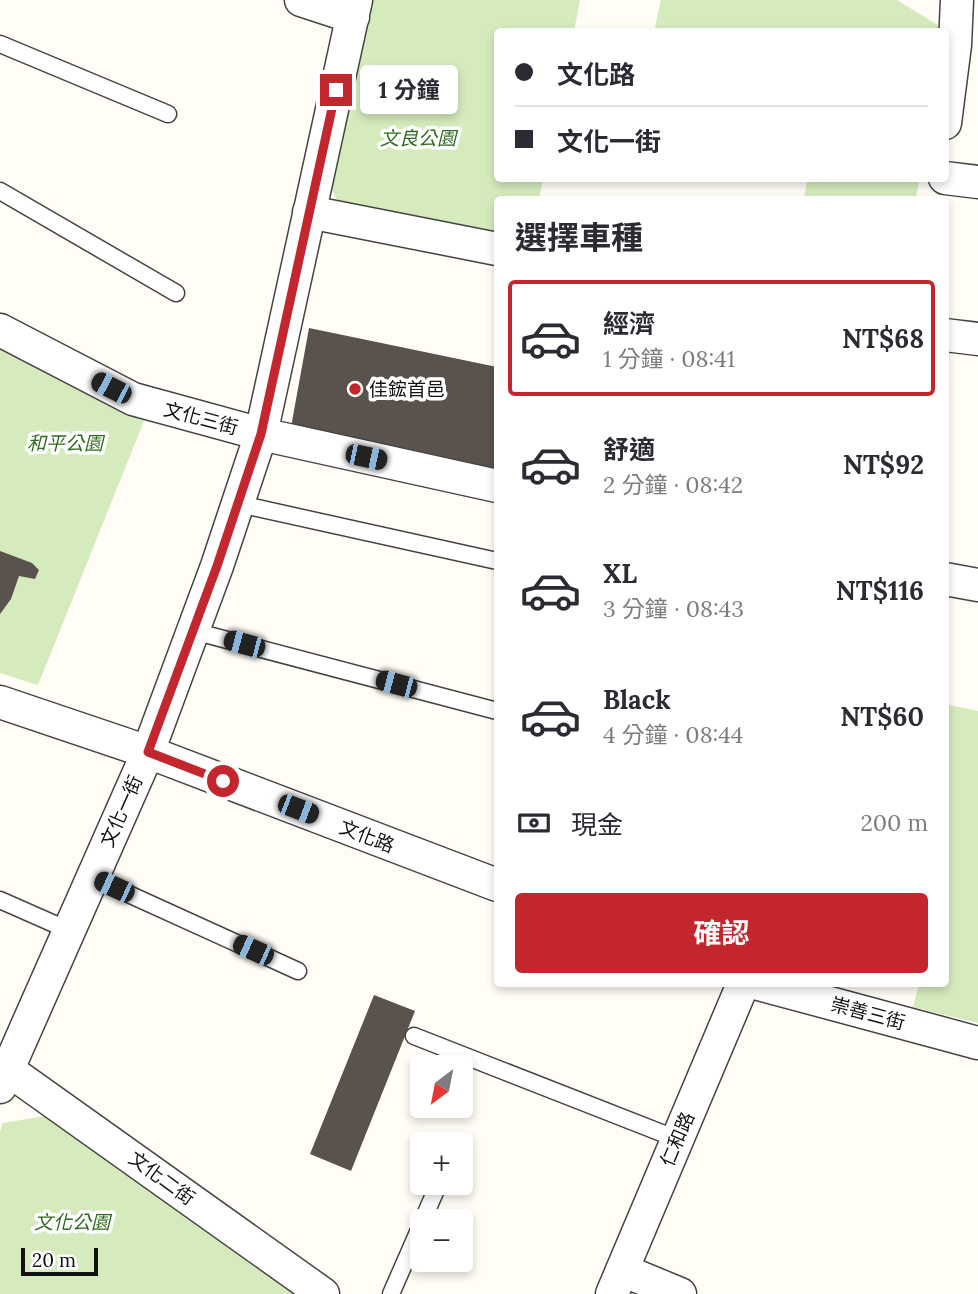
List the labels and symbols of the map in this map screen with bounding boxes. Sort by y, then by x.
callout: 1 分鐘 [360,66,458,114]
route end [320,74,352,106]
park label: 文良公園 [380,126,459,150]
car [88,369,135,407]
place label: 佳鋐首邑 [369,377,445,401]
marker: 佳鋐首邑 [347,381,363,397]
street label: 文化三街 [161,397,241,439]
park label: 和平公園 [27,431,106,455]
car [344,442,389,472]
car [221,628,268,660]
car [373,668,420,700]
route start [207,765,239,797]
street label: 文化一街 [95,771,147,851]
car [275,792,322,826]
street label: 文化路 [336,815,398,857]
car [91,869,138,905]
car [230,932,277,968]
street label: 崇善三街 [828,992,908,1034]
north arrow [410,1055,472,1118]
street label: 仁和路 [655,1108,699,1170]
street label: 文化二街 [124,1146,200,1210]
park label: 文化公園 [34,1210,113,1234]
scale bar [21,1245,98,1277]

